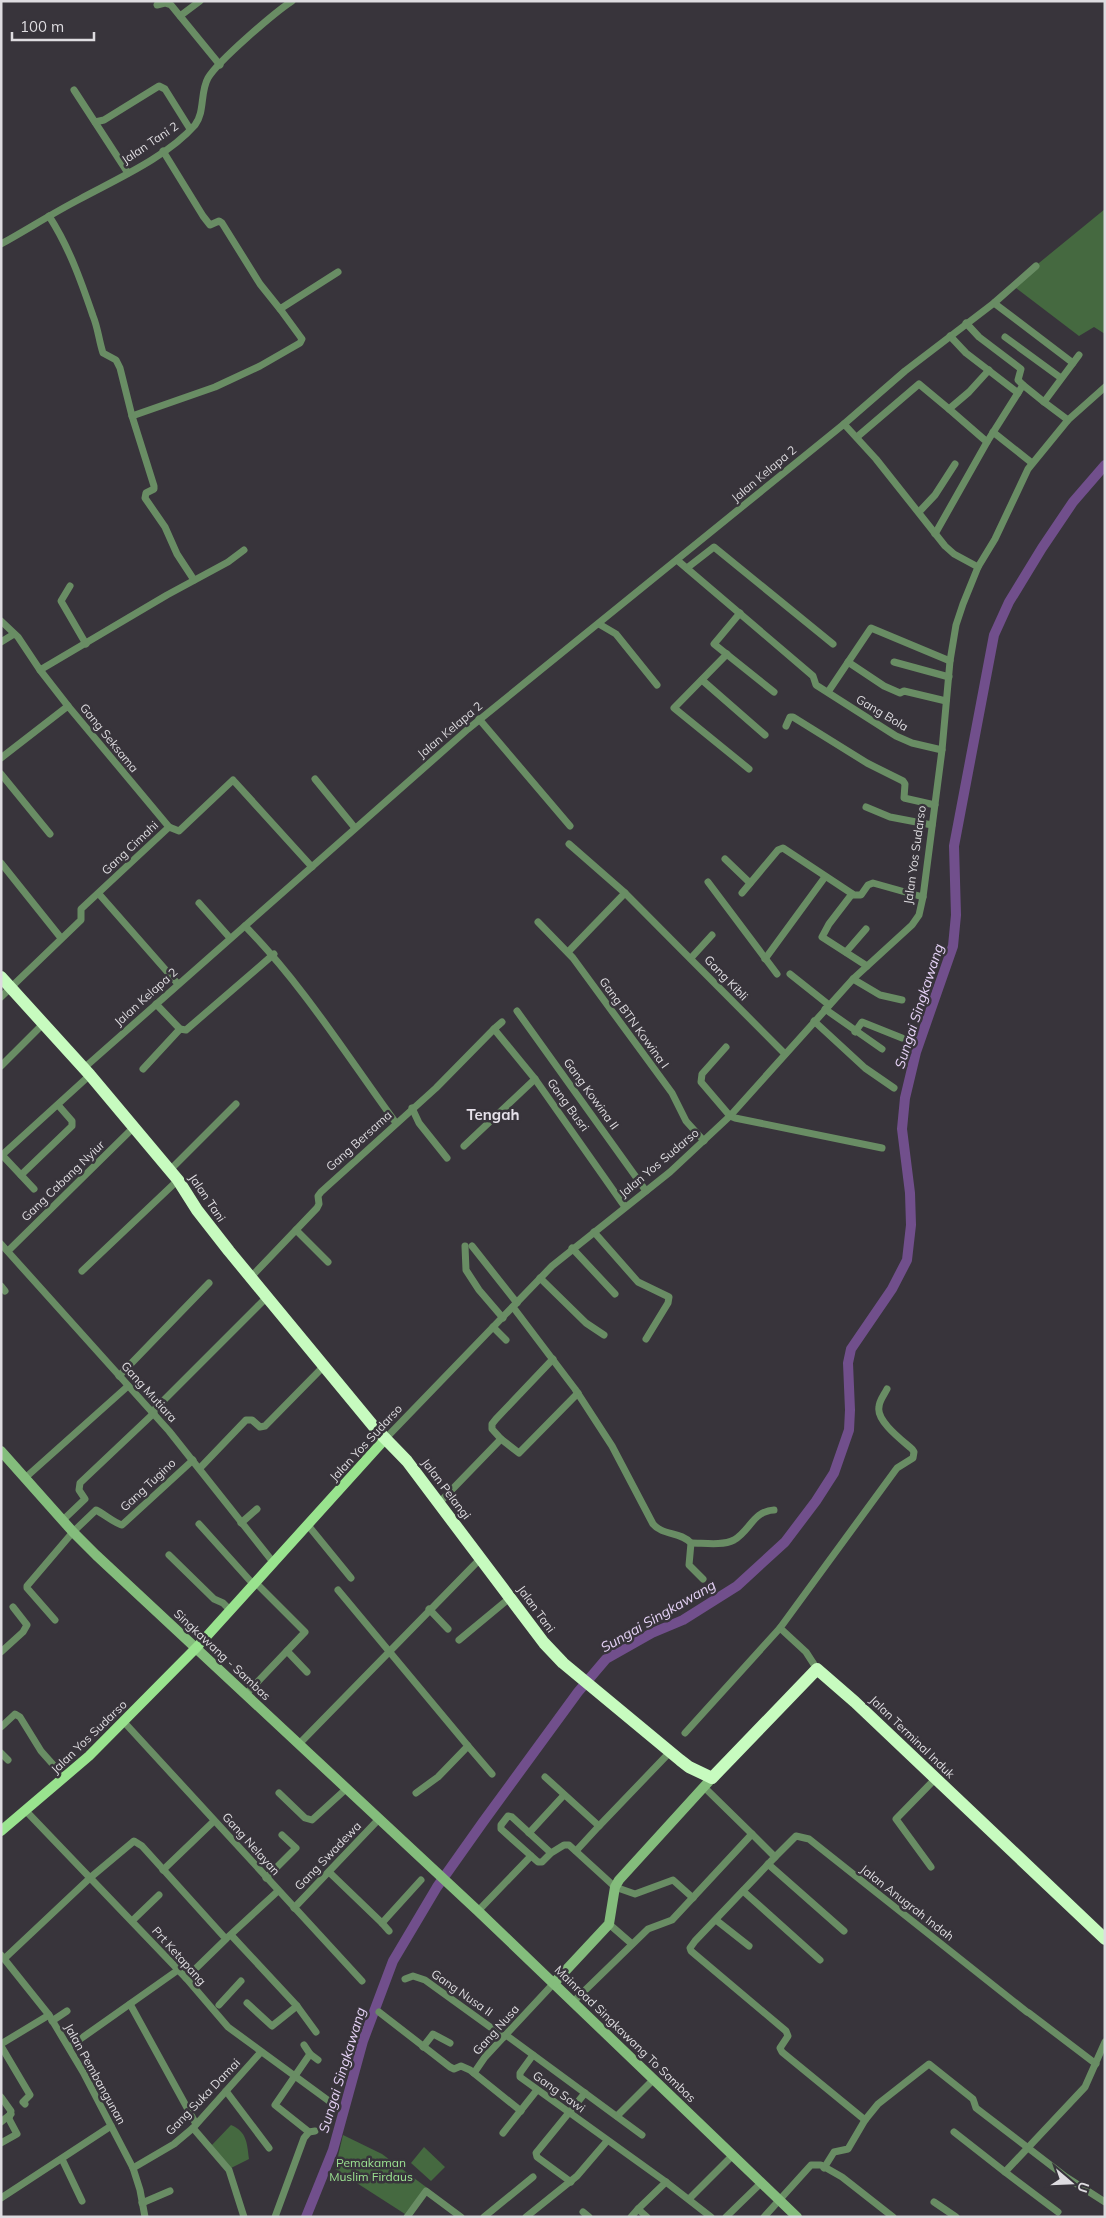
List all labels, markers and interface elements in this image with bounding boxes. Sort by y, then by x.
scale bar [12,10,95,42]
text: 100 m [20,17,64,36]
street label: Jalan Tani 2 [119,118,181,167]
street label: Jalan Kelapa 2 [728,442,799,505]
street label: Gang Bola [853,691,911,734]
street label: Jalan Kelapa 2 [414,698,485,761]
street label: Gang Seksama [77,700,142,775]
street label: Jalan Yos Sudarso [900,804,929,905]
street label: Gang Cimahi [98,817,161,878]
water label: Sungai Singkawang [890,941,948,1071]
street label: Gang Kibli [701,952,752,1003]
street label: Jalan Kelapa 2 [111,964,180,1029]
street label: Gang BTN Kowina I [596,974,672,1071]
street label: Gang Kowina II [561,1055,622,1132]
street label: Gang Busri [544,1075,593,1134]
district label: Tengah [466,1105,520,1124]
street label: Gang Bersama [323,1107,395,1174]
street label: Jalan Yos Sudarso [616,1125,702,1200]
street label: Gang Cabang Nyiur [18,1137,108,1224]
street label: Jalan Tani [186,1171,229,1225]
street label: Gang Mutiara [118,1358,180,1425]
street label: Jalan Yos Sudarso [326,1401,405,1484]
street label: Gang Tugino [117,1455,179,1514]
street label: Jalan Pelangi [419,1455,474,1522]
water label: Sungai Singkawang [597,1575,719,1656]
street label: Jalan Tani [514,1582,559,1635]
street label: Singkawang - Sambas [171,1606,274,1703]
street label: Jalan Terminal Induk [867,1692,959,1782]
street label: Jalan Yos Sudarso [48,1697,130,1777]
street label: Gang Nelayan [219,1809,283,1878]
street label: Gang Swadewa [291,1818,364,1893]
street label: Jalan Anugrah Indah [858,1861,957,1944]
street label: Prt Ketapang [149,1923,210,1988]
street label: Mainroad Singkawang To Sambas [552,1962,699,2105]
street label: Gang Nusa II [429,1966,496,2019]
street label: Gang Nusa [469,2001,522,2058]
water label: Sungai Singkawang [314,2005,370,2135]
street label: Jalan Pembangunan [62,2021,129,2127]
street label: Gang Suka Damai [162,2055,243,2138]
street label: Gang Sawi [530,2068,589,2116]
park label: Pemakaman Muslim Firdaus [329,2155,413,2184]
north arrow [1046,2158,1096,2208]
text: U [1073,2179,1093,2195]

